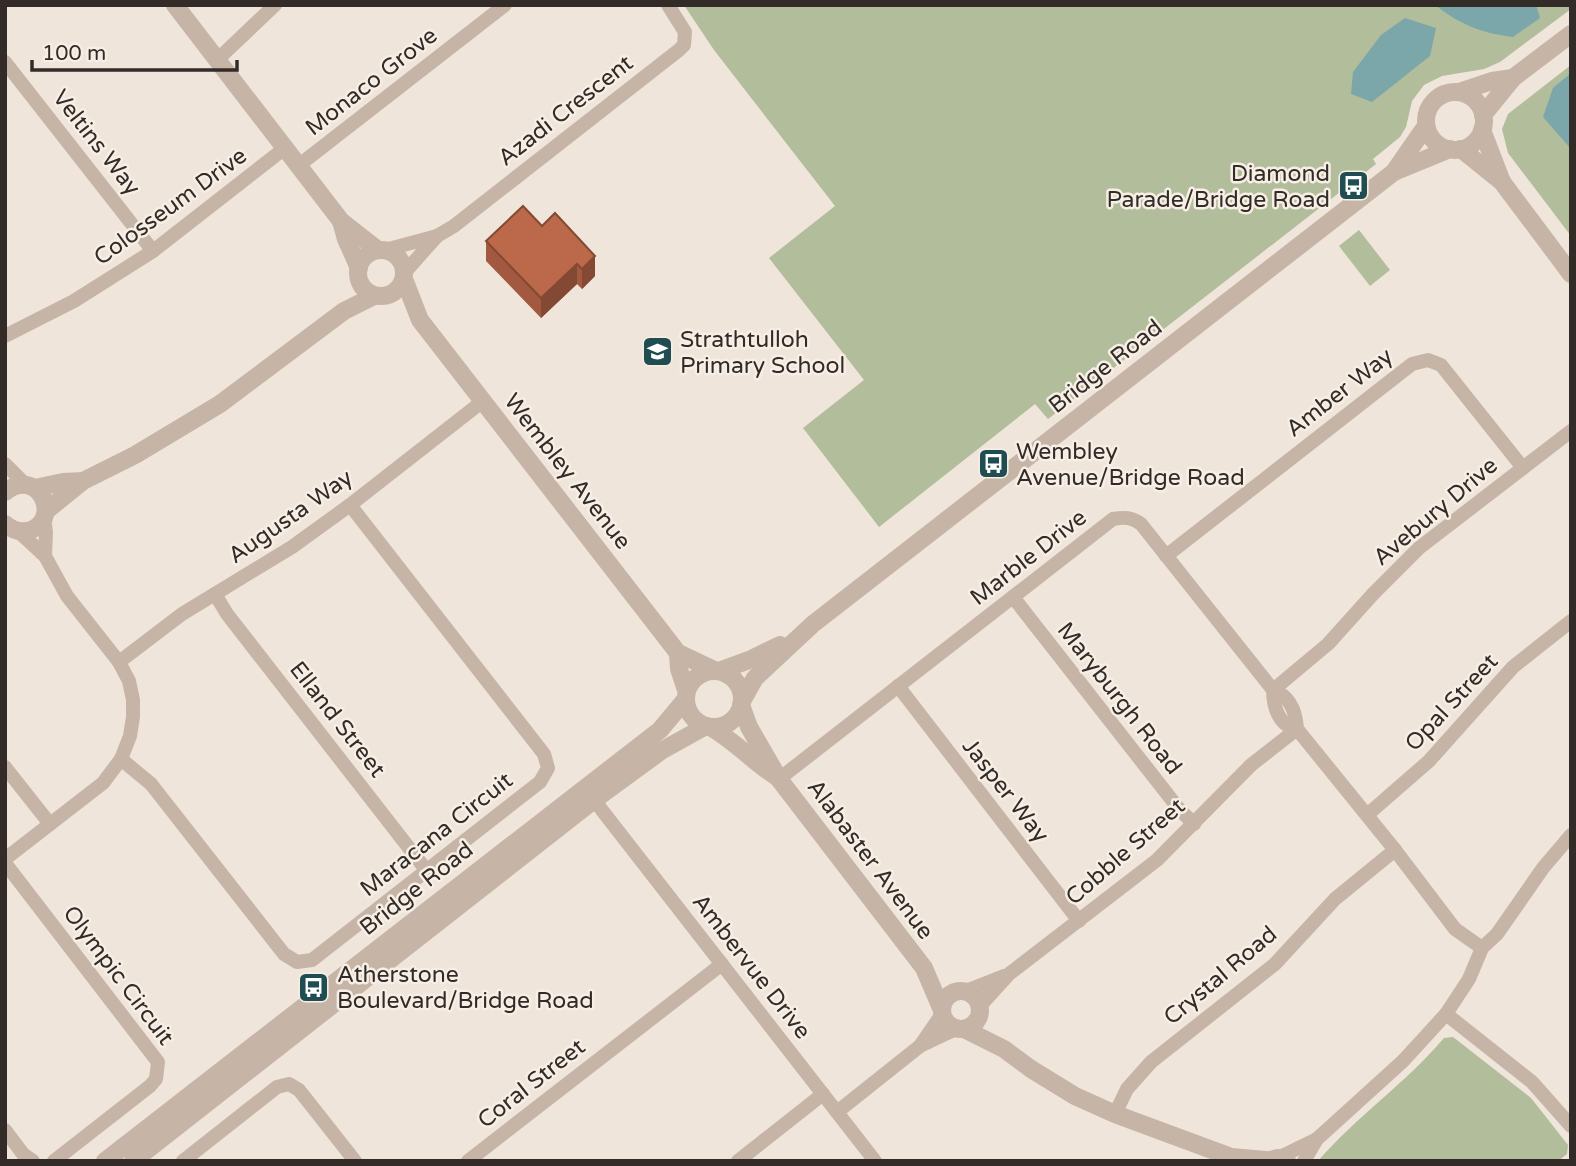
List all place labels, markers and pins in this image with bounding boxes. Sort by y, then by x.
place label: Diamond Parade/Bridge Road [1107,160,1330,214]
bus stop icon: Diamond Parade/Bridge Road [1336,169,1370,203]
place label: Strathtulloh Primary School [680,326,845,380]
school or university icon: Strathtulloh Primary School [640,335,674,369]
place label: Wembley Avenue/Bridge Road [1016,438,1245,492]
bus stop icon: Wembley Avenue/Bridge Road [976,447,1010,481]
place label: Atherstone Boulevard/Bridge Road [337,961,594,1015]
bus stop icon: Atherstone Boulevard/Bridge Road [297,970,331,1004]

